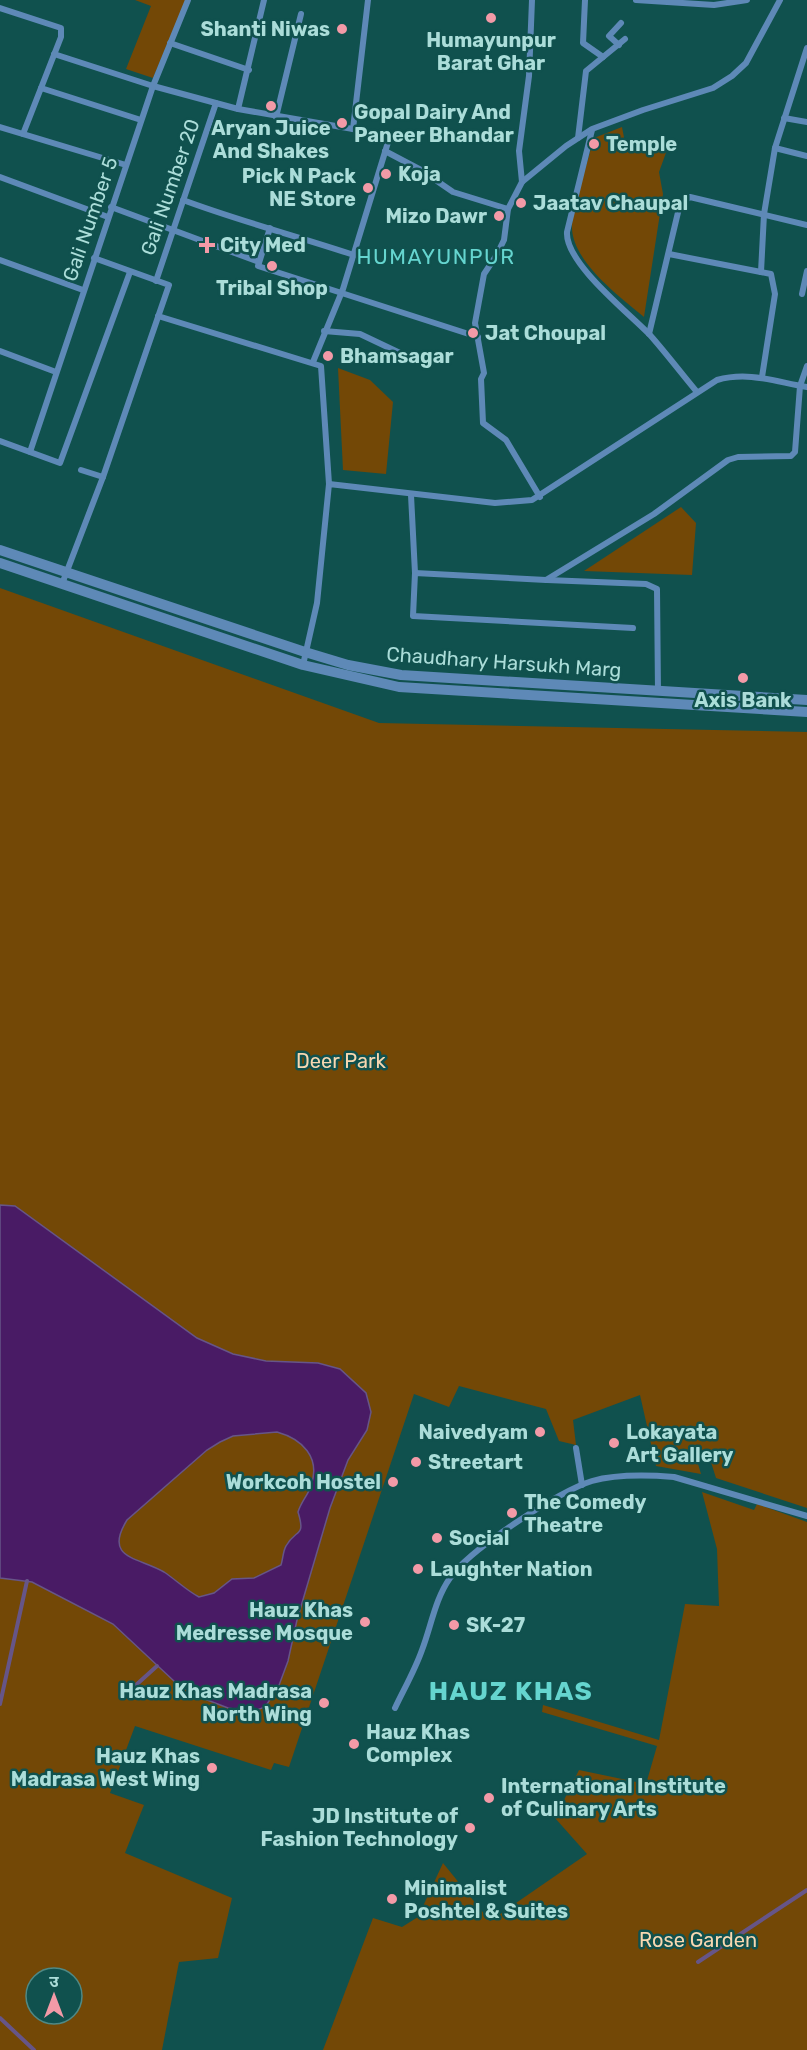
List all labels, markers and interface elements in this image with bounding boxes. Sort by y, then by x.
marker: Humayunpur Barat Ghar [484,11,498,25]
place label: Shanti Niwas [201,17,330,41]
marker: Shanti Niwas [335,22,349,36]
place label: Humayunpur Barat Ghar [426,28,556,75]
marker: Aryan Juice And Shakes [264,99,278,113]
place label: Gopal Dairy And Paneer Bhandar [354,100,514,147]
street label: Gali Number 20 [135,116,205,258]
place label: Aryan Juice And Shakes [211,116,331,163]
marker: Gopal Dairy And Paneer Bhandar [335,116,349,130]
place label: Temple [606,132,677,156]
marker: Temple [587,137,601,151]
street label: Gali Number 5 [57,154,123,284]
place label: Koja [398,162,441,186]
place label: Pick N Pack NE Store [242,164,356,211]
marker: Koja [379,167,393,181]
marker: Pick N Pack NE Store [361,181,375,195]
place label: Jaatav Chaupal [533,191,688,215]
marker: Jaatav Chaupal [514,196,528,210]
place label: Mizo Dawr [385,204,487,228]
marker: Mizo Dawr [492,209,506,223]
place label: City Med [220,233,306,257]
marker: City Med [198,236,216,254]
district label: HUMAYUNPUR [357,244,515,269]
marker: Tribal Shop [265,259,279,273]
place label: Tribal Shop [216,276,328,300]
place label: Jat Choupal [485,321,606,345]
marker: Jat Choupal [466,326,480,340]
place label: Bhamsagar [340,344,454,368]
marker: Bhamsagar [321,349,335,363]
street label: Chaudhary Harsukh Marg [386,642,622,682]
marker: Axis Bank [736,671,750,685]
place label: Axis Bank [694,688,792,712]
park label: Deer Park [296,1049,387,1073]
place label: Naivedyam [418,1420,528,1444]
place label: Lokayata Art Gallery [626,1420,734,1467]
marker: Naivedyam [533,1425,547,1439]
marker: Lokayata Art Gallery [607,1436,621,1450]
place label: Streetart [428,1450,523,1474]
marker: Streetart [409,1455,423,1469]
place label: Workcoh Hostel [226,1470,381,1494]
marker: Workcoh Hostel [386,1475,400,1489]
place label: The Comedy Theatre [524,1490,647,1537]
marker: The Comedy Theatre [505,1506,519,1520]
place label: Social [449,1526,510,1550]
marker: Social [430,1531,444,1545]
place label: Laughter Nation [430,1557,593,1581]
marker: Laughter Nation [411,1562,425,1576]
place label: Hauz Khas Medresse Mosque [176,1598,353,1645]
place label: SK-27 [466,1613,525,1637]
marker: Hauz Khas Medresse Mosque [358,1615,372,1629]
marker: SK-27 [447,1618,461,1632]
district label: HAUZ KHAS [429,1676,593,1707]
place label: Hauz Khas Madrasa North Wing [119,1679,312,1726]
marker: Hauz Khas Madrasa North Wing [317,1696,331,1710]
place label: Hauz Khas Complex [366,1720,470,1767]
marker: Hauz Khas Complex [347,1737,361,1751]
place label: Hauz Khas Madrasa West Wing [11,1744,200,1791]
marker: Hauz Khas Madrasa West Wing [205,1761,219,1775]
place label: International Institute of Culinary Arts [501,1774,726,1821]
marker: International Institute of Culinary Arts [482,1791,496,1805]
place label: JD Institute of Fashion Technology [260,1804,458,1851]
marker: JD Institute of Fashion Technology [463,1821,477,1835]
place label: Minimalist Poshtel & Suites [404,1876,568,1923]
marker: Minimalist Poshtel & Suites [385,1892,399,1906]
park label: Rose Garden [639,1928,757,1952]
north arrow [24,1966,84,2026]
text: उ [49,1972,59,1991]

